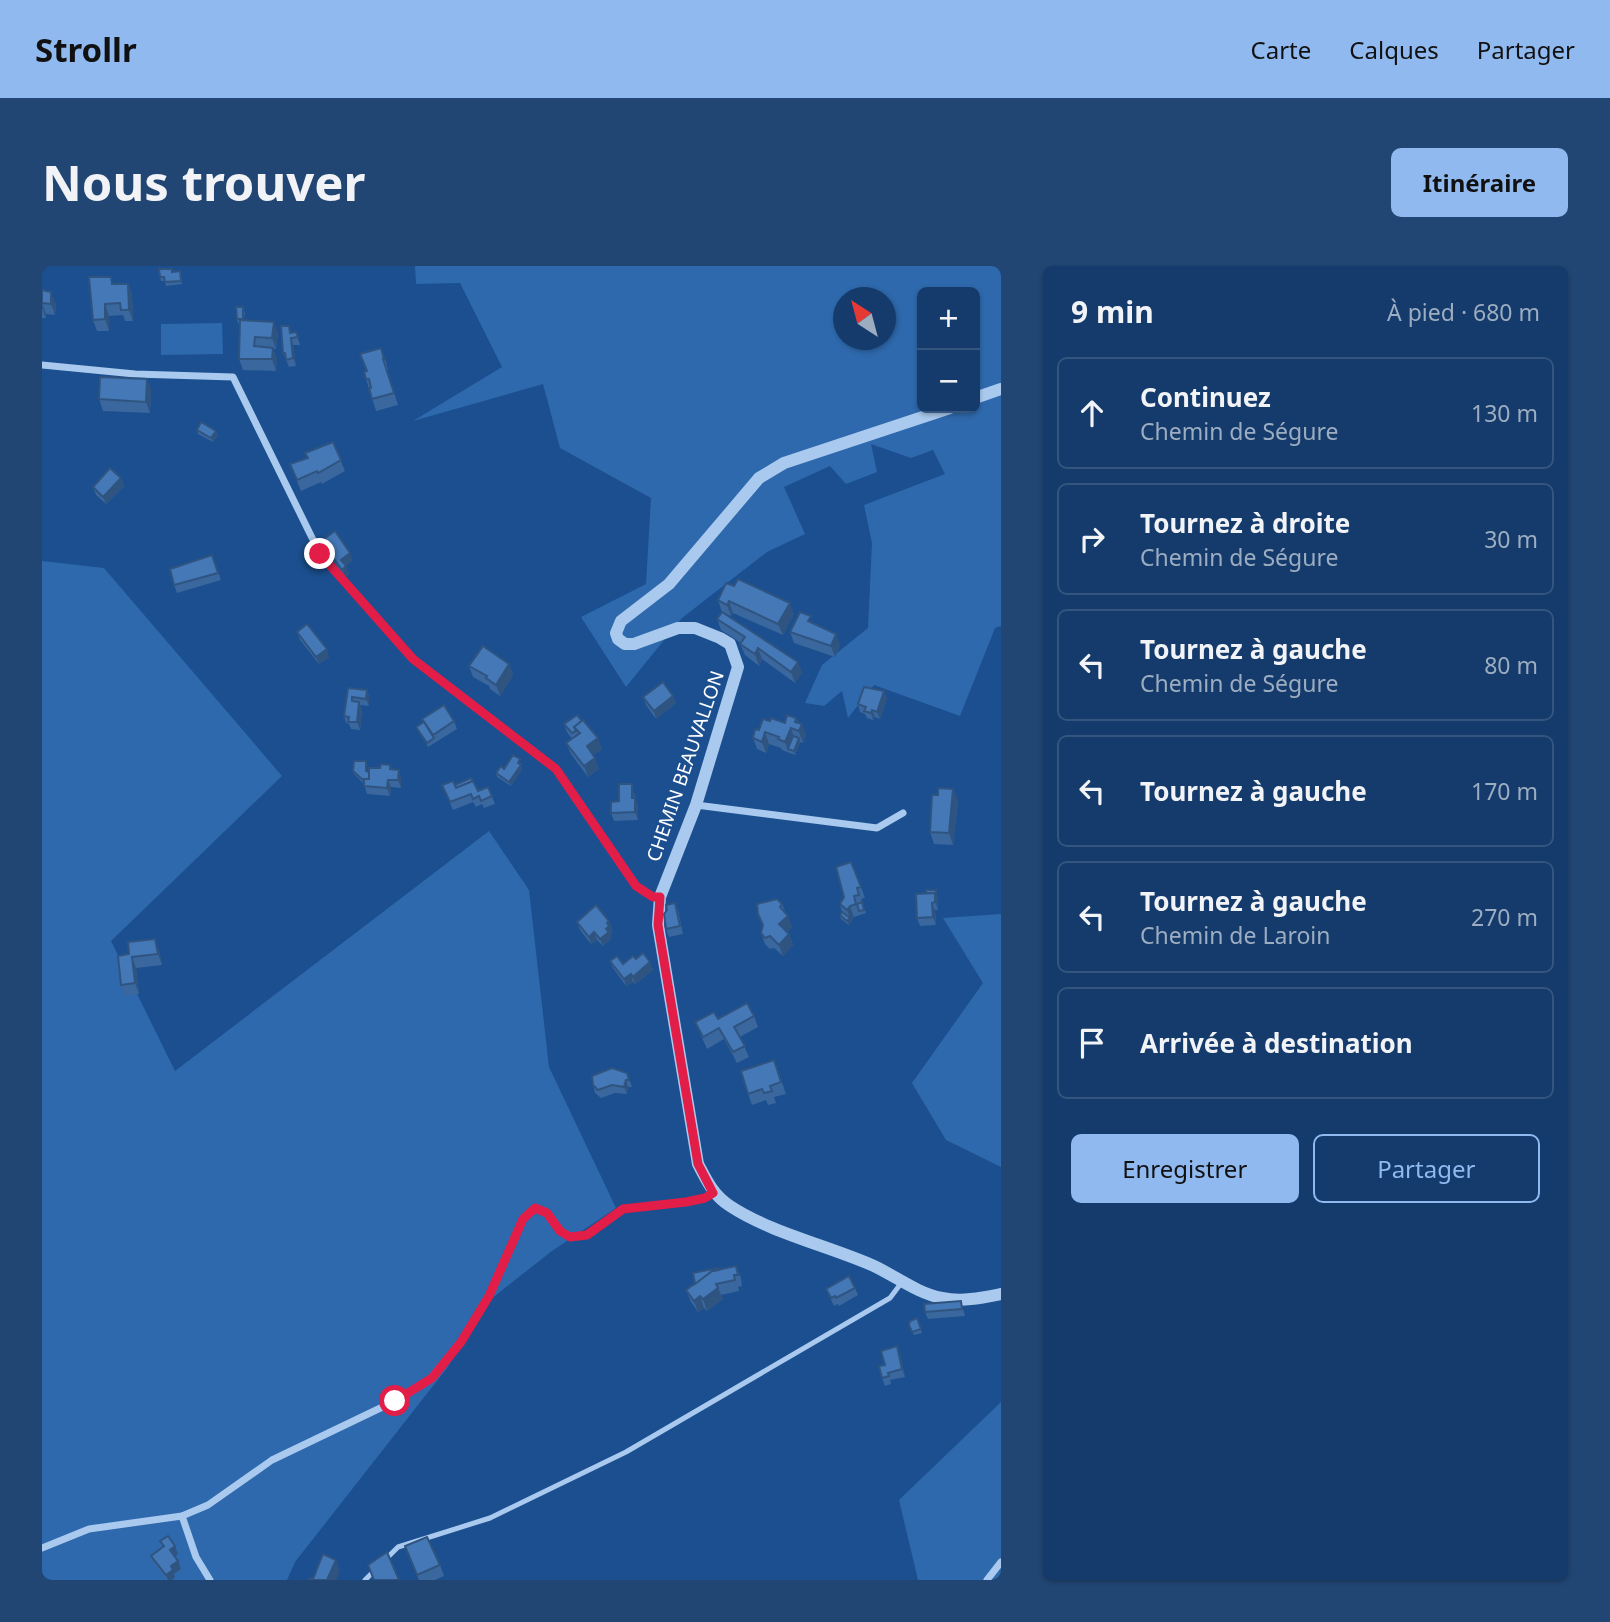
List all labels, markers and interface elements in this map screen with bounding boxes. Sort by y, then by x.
text: Strollr [35,27,137,72]
text: Carte [1251,33,1311,66]
text: Calques [1349,33,1439,66]
text: Partager [1477,33,1575,66]
button: Itinéraire [1391,148,1568,217]
text: Nous trouver [42,149,365,215]
north arrow [833,287,896,350]
map controls [917,287,980,413]
button: + [917,287,980,350]
text: 9 min [1071,291,1154,332]
text: À pied · 680 m [1387,296,1540,328]
button: − [917,350,980,413]
text: Continuez [1140,379,1271,415]
icon: ahead [1073,394,1111,432]
text: 130 m [1471,397,1538,429]
text: Chemin de Ségure [1140,415,1338,447]
text: Tournez à droite [1140,505,1350,541]
icon: right [1073,520,1111,558]
text: 30 m [1484,523,1538,555]
route end [304,538,335,569]
text: Chemin de Ségure [1140,541,1338,573]
text: Tournez à gauche [1140,631,1367,667]
icon: left [1073,646,1111,684]
text: 80 m [1484,649,1538,681]
street label: CHEMIN BEAUVALLON [640,667,730,865]
text: Chemin de Ségure [1140,667,1338,699]
icon: left [1073,772,1111,810]
text: Tournez à gauche [1140,773,1367,809]
text: 170 m [1471,775,1538,807]
text: Tournez à gauche [1140,883,1367,919]
icon: left [1073,898,1111,936]
text: 270 m [1471,901,1538,933]
text: Chemin de Laroin [1140,919,1331,951]
icon: arrive [1073,1024,1111,1062]
text: Arrivée à destination [1140,1025,1413,1061]
button: Enregistrer [1071,1134,1299,1203]
button: Partager [1313,1134,1540,1203]
route start [379,1385,410,1416]

